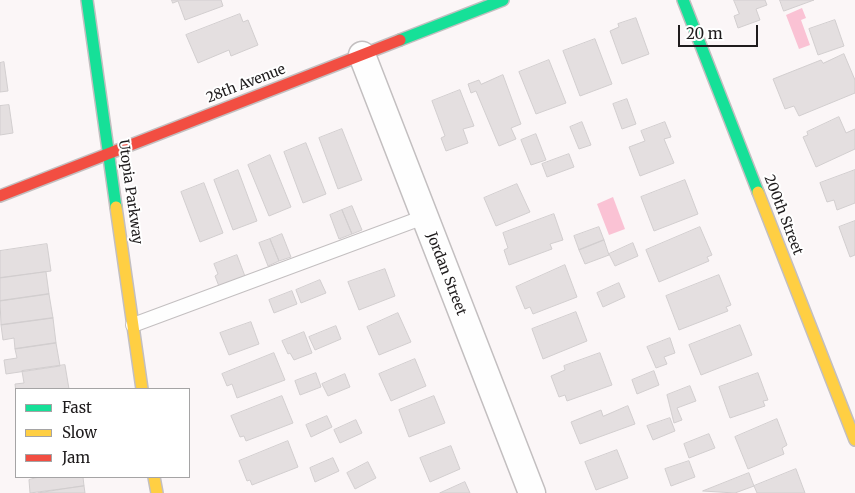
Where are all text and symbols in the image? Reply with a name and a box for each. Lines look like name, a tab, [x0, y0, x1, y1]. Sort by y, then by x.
scale bar	[680, 15, 760, 47]
text: 20 m	[686, 24, 723, 43]
street label: 28th Avenue	[204, 61, 288, 107]
street label: Utopia Parkway	[114, 138, 146, 246]
street label: 200th Street	[760, 173, 806, 257]
street label: Jordan Street	[422, 230, 470, 318]
legend	[15, 388, 190, 478]
text: Fast	[62, 398, 92, 417]
text: Slow	[62, 423, 97, 442]
text: Jam	[62, 448, 90, 467]

